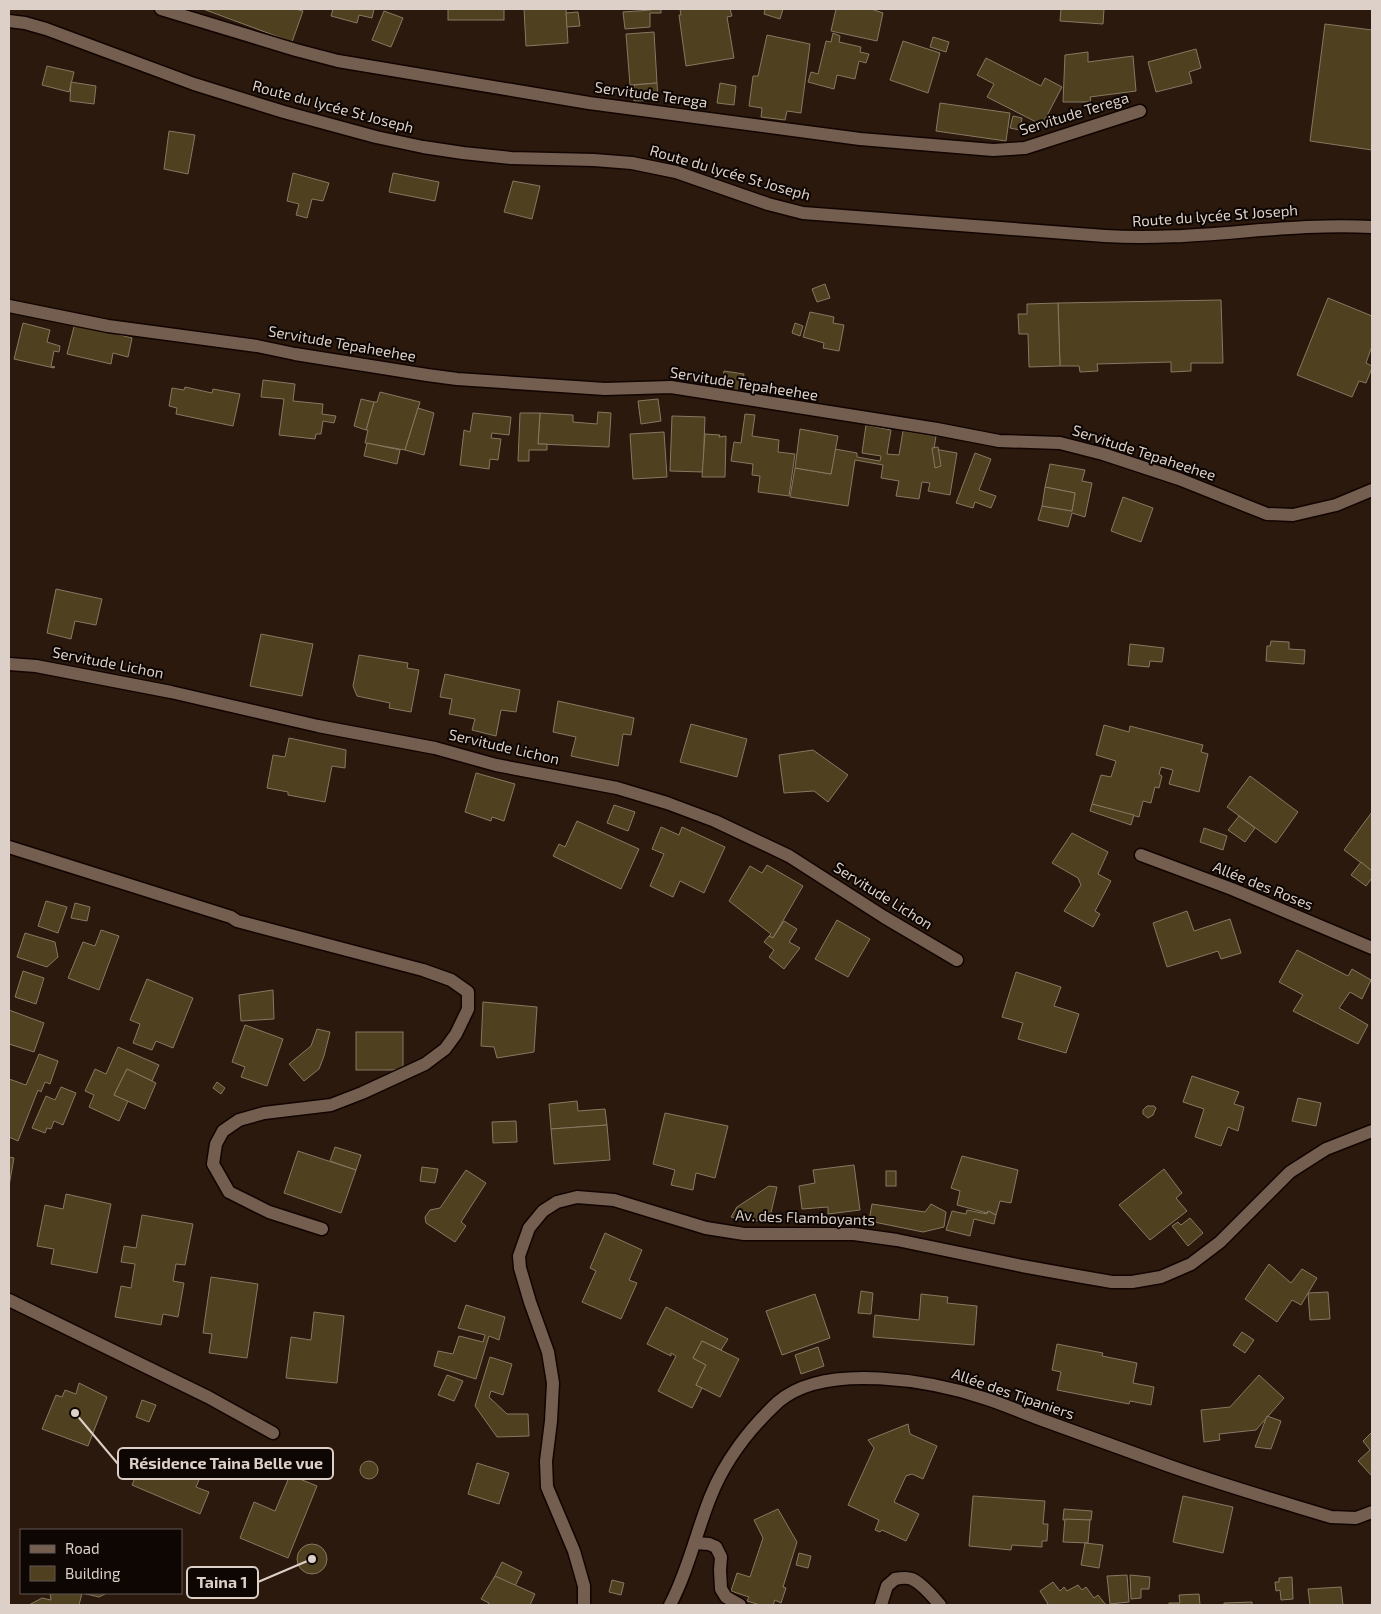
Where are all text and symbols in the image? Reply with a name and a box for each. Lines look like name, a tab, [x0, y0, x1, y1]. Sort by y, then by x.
street label: Route du lycée St Joseph	[251, 76, 416, 136]
street label: Servitude Terega	[594, 77, 709, 111]
street label: Servitude Terega	[1017, 88, 1131, 138]
street label: Route du lycée St Joseph	[648, 140, 813, 204]
street label: Route du lycée St Joseph	[1131, 200, 1299, 230]
street label: Servitude Tepaheehee	[267, 321, 417, 365]
street label: Servitude Tepaheehee	[669, 362, 820, 404]
street label: Servitude Tepaheehee	[1070, 420, 1218, 484]
street label: Servitude Lichon	[51, 642, 165, 682]
street label: Servitude Lichon	[447, 725, 561, 768]
street label: Allée des Roses	[1211, 857, 1316, 913]
street label: Servitude Lichon	[831, 858, 936, 933]
street label: Av. des Flamboyants	[735, 1206, 875, 1228]
street label: Allée des Tipaniers	[950, 1364, 1077, 1422]
callout: Résidence Taina Belle vue	[118, 1448, 333, 1479]
text: Résidence Taina Belle vue	[129, 1453, 323, 1472]
legend	[20, 1529, 182, 1594]
text: Road	[65, 1539, 100, 1557]
text: Building	[65, 1564, 121, 1582]
callout: Taina 1	[187, 1567, 258, 1598]
text: Taina 1	[197, 1572, 247, 1591]

